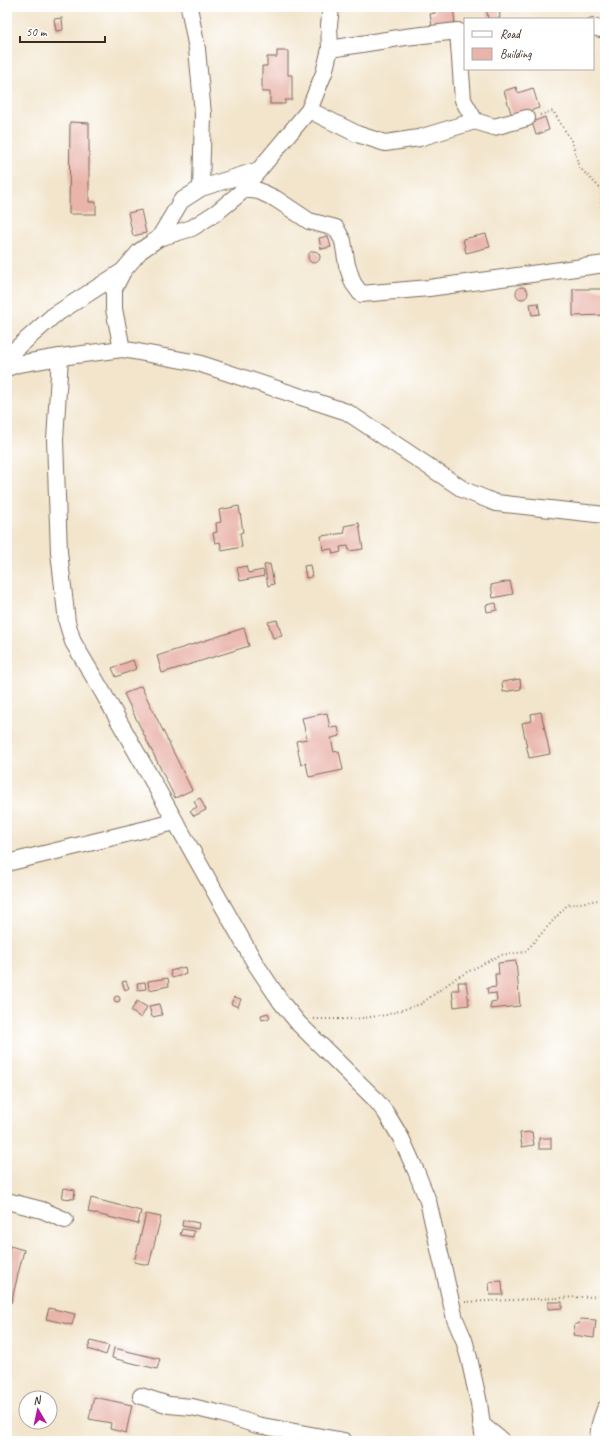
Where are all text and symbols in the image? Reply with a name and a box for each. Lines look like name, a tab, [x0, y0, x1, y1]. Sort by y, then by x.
scale bar	[20, 18, 105, 44]
legend	[464, 18, 594, 70]
text: 50 m	[26, 24, 48, 40]
text: Road	[500, 26, 522, 42]
text: Building	[500, 46, 532, 62]
north arrow	[18, 1390, 58, 1430]
text: N	[32, 1392, 43, 1408]

